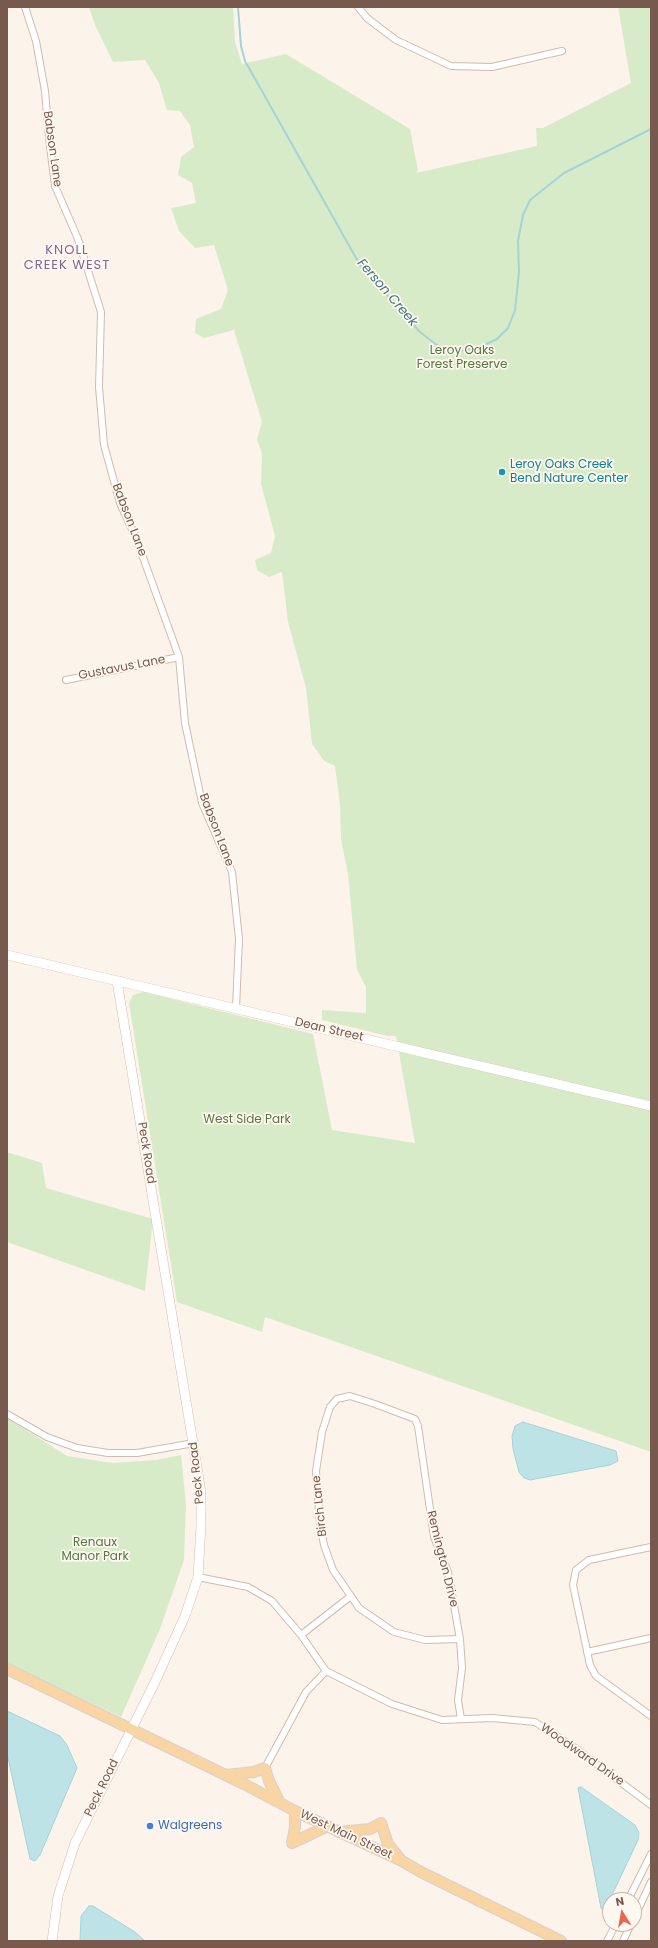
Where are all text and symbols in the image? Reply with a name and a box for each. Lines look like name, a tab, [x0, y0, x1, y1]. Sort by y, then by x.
street label: Babson Lane	[40, 110, 64, 188]
district label: KNOLL CREEK WEST	[24, 243, 110, 274]
water label: Ferson Creek	[353, 256, 421, 330]
park label: Leroy Oaks Forest Preserve	[417, 344, 507, 372]
place label: Leroy Oaks Creek Bend Nature Center	[510, 458, 628, 486]
marker: Leroy Oaks Creek Bend Nature Center	[497, 467, 507, 477]
street label: Babson Lane	[109, 482, 149, 558]
street label: Gustavus Lane	[77, 653, 167, 683]
street label: Babson Lane	[196, 792, 236, 868]
street label: Dean Street	[293, 1015, 365, 1045]
park label: West Side Park	[203, 1113, 291, 1127]
street label: Peck Road	[134, 1121, 158, 1185]
street label: Peck Road	[187, 1441, 207, 1505]
street label: Birch Lane	[310, 1475, 330, 1537]
street label: Remington Drive	[423, 1509, 461, 1609]
park label: Renaux Manor Park	[61, 1536, 129, 1564]
street label: Woodward Drive	[537, 1721, 627, 1789]
street label: Peck Road	[82, 1757, 122, 1819]
street label: West Main Street	[297, 1807, 395, 1863]
place label: Walgreens	[158, 1819, 222, 1833]
marker: Walgreens	[145, 1821, 155, 1831]
north arrow	[602, 1892, 642, 1932]
text: N	[614, 1893, 625, 1910]

